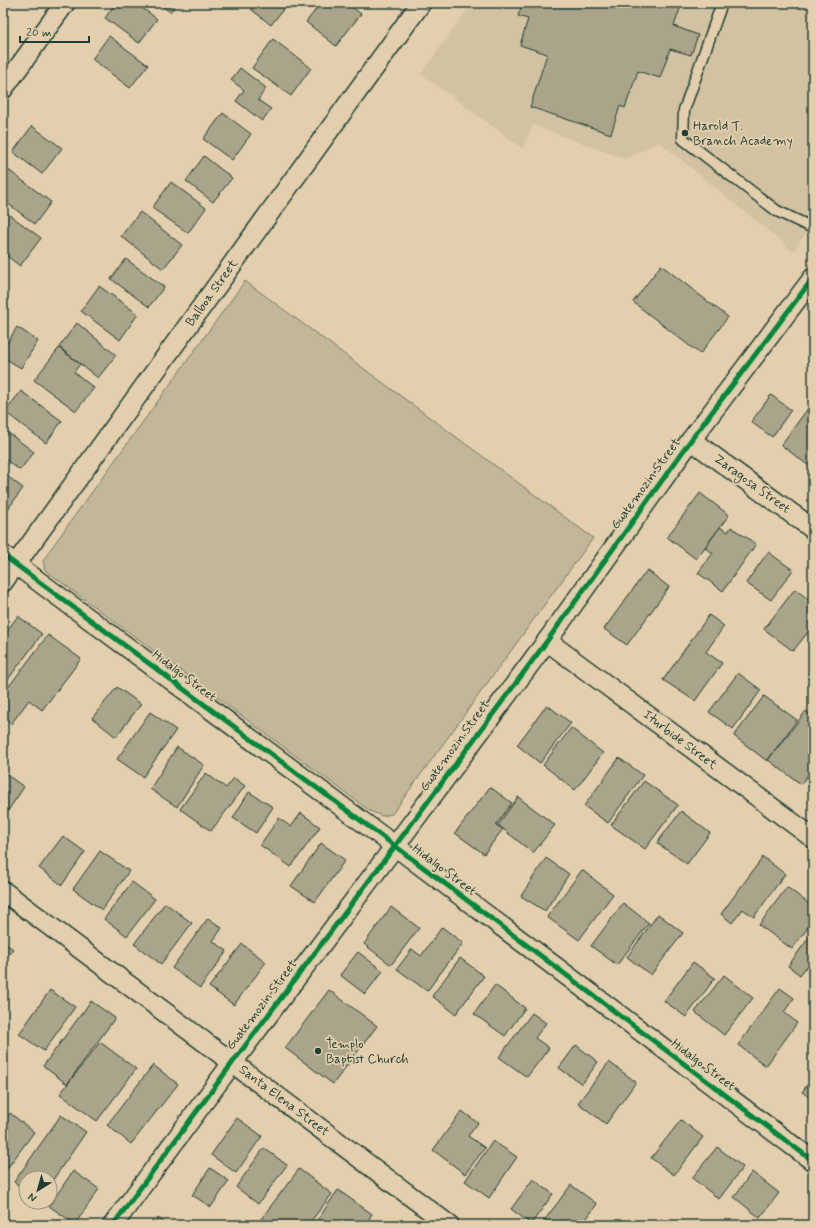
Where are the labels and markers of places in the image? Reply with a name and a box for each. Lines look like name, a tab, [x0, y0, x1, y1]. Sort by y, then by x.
place label: Harold T. Branch Academy	[693, 118, 793, 150]
marker: Harold T. Branch Academy	[680, 128, 690, 138]
place label: Templo Baptist Church	[326, 1036, 409, 1068]
marker: Templo Baptist Church	[313, 1046, 323, 1056]

